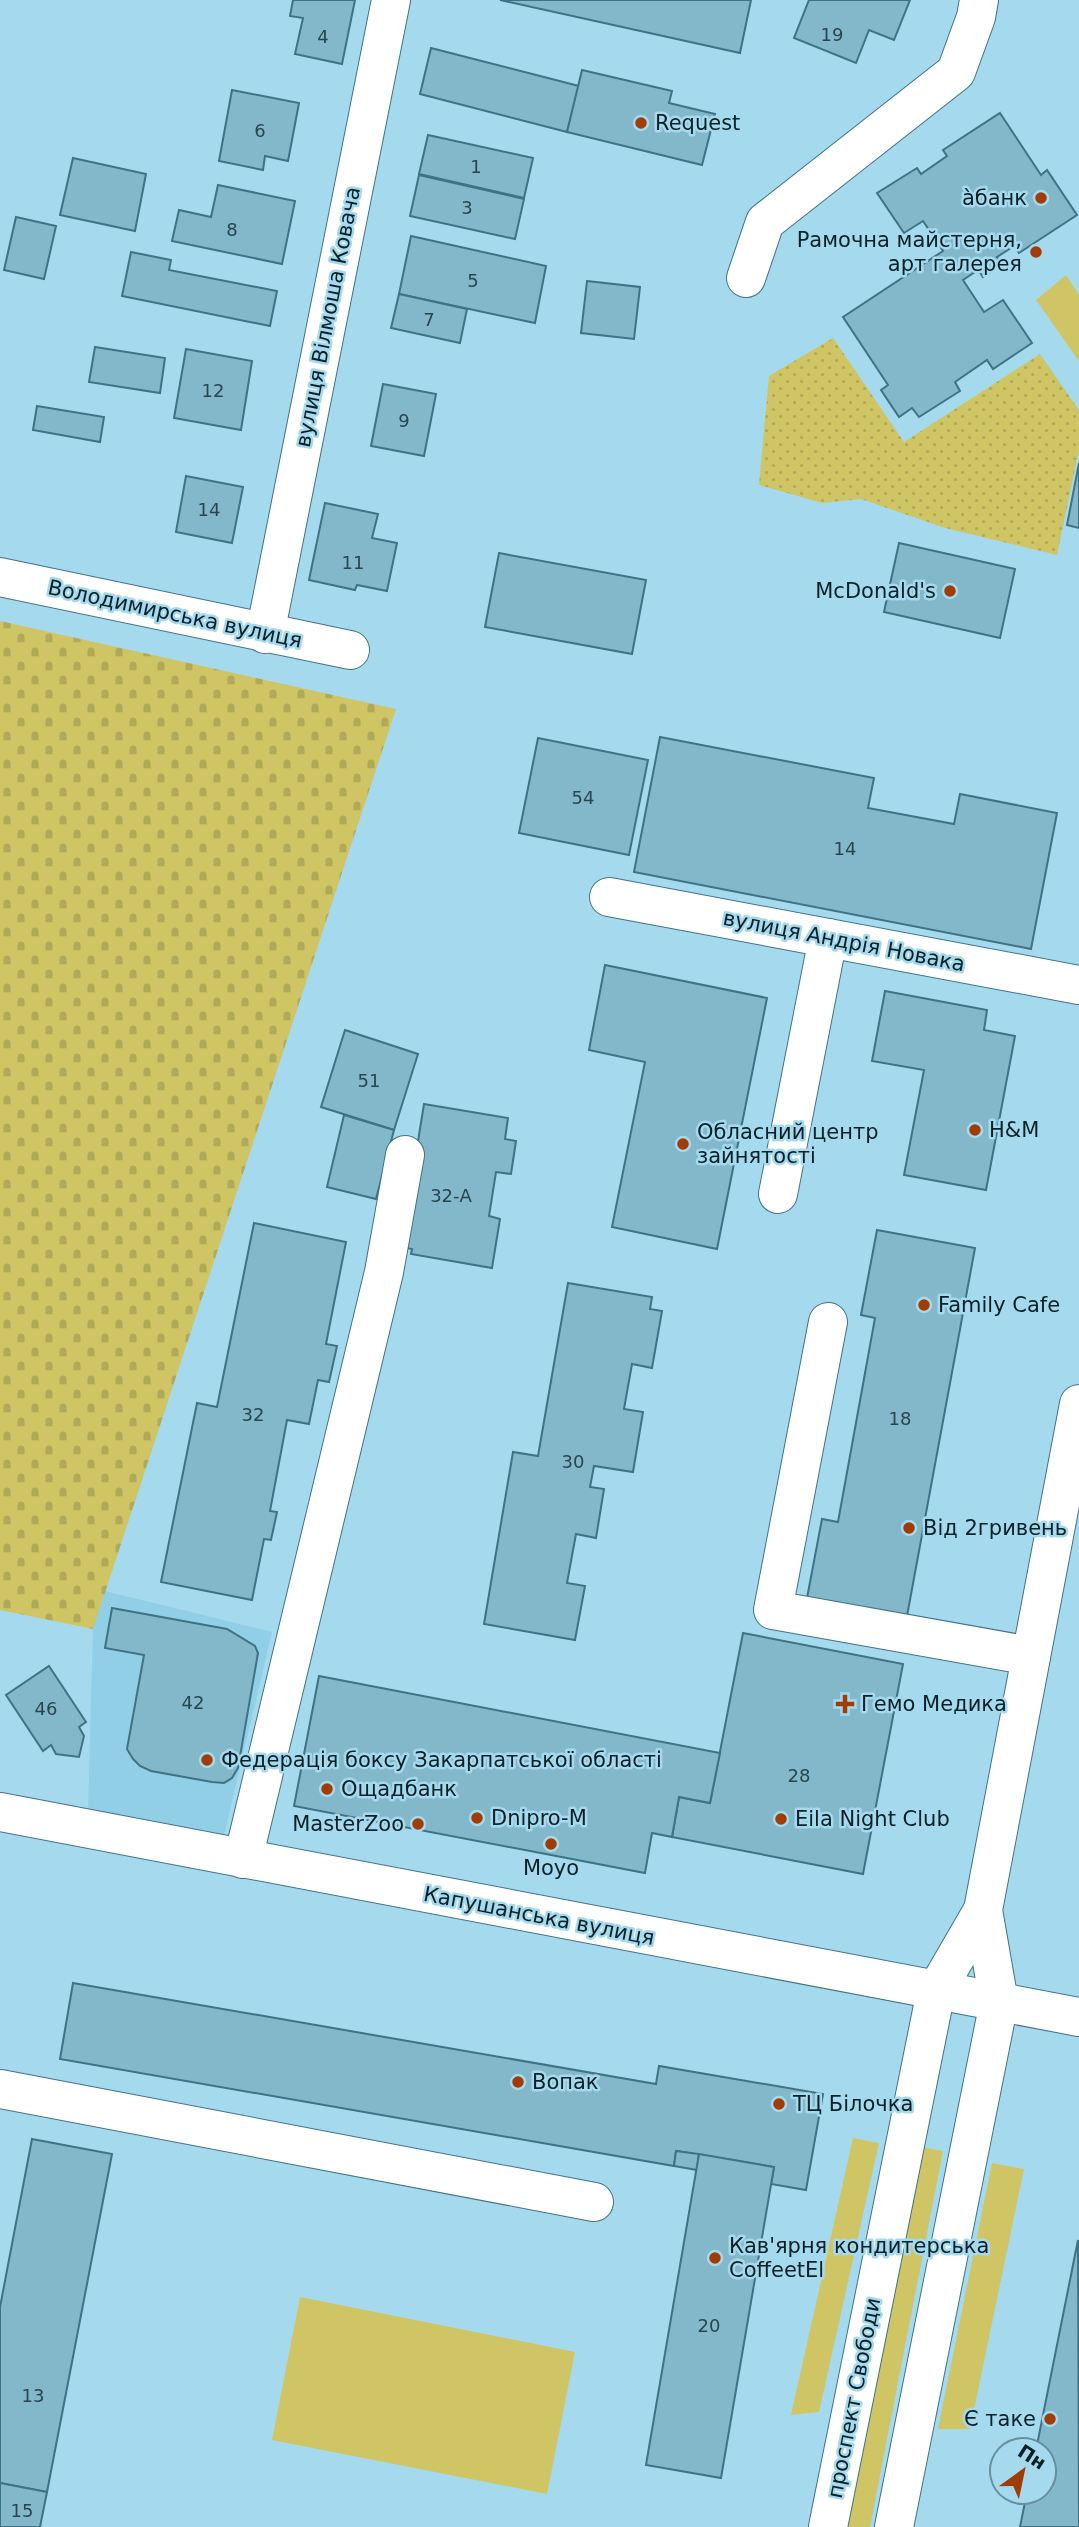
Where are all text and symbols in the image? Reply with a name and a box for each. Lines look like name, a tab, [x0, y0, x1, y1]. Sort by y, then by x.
house number: 19	[821, 24, 843, 45]
house number: 4	[317, 26, 329, 47]
place label: Request	[655, 111, 740, 135]
marker: Request	[633, 115, 649, 131]
house number: 6	[254, 120, 266, 141]
house number: 1	[470, 156, 482, 177]
street label: вулиця Вілмоша Ковача	[291, 185, 365, 449]
place label: а̀банк	[962, 186, 1027, 210]
marker: а̀банк	[1033, 190, 1049, 206]
house number: 3	[461, 197, 473, 218]
house number: 8	[226, 219, 238, 240]
place label: Рамочна майстерня, арт галерея	[797, 228, 1022, 276]
marker: Рамочна майстерня, арт галерея	[1028, 244, 1044, 260]
house number: 5	[467, 270, 479, 291]
house number: 7	[423, 309, 435, 330]
house number: 12	[202, 380, 224, 401]
house number: 9	[398, 410, 410, 431]
house number: 14	[198, 499, 220, 520]
house number: 11	[342, 552, 364, 573]
street label: Володимирська вулиця	[46, 575, 304, 653]
place label: McDonald's	[815, 579, 936, 603]
marker: McDonald's	[942, 583, 958, 599]
house number: 54	[572, 787, 594, 808]
house number: 14	[834, 838, 856, 859]
street label: вулиця Андрія Новака	[721, 906, 967, 976]
house number: 51	[358, 1070, 380, 1091]
place label: H&M	[989, 1118, 1039, 1142]
place label: Обласний центр зайнятості	[697, 1120, 879, 1168]
marker: H&M	[967, 1122, 983, 1138]
marker: Обласний центр зайнятості	[675, 1136, 691, 1152]
house number: 32-А	[430, 1185, 473, 1206]
place label: Family Cafe	[938, 1293, 1060, 1317]
marker: Family Cafe	[916, 1297, 932, 1313]
house number: 32	[242, 1404, 264, 1425]
house number: 18	[889, 1408, 911, 1429]
house number: 30	[562, 1451, 584, 1472]
place label: Від 2гривень	[923, 1516, 1067, 1540]
marker: Від 2гривень	[901, 1520, 917, 1536]
house number: 42	[182, 1692, 204, 1713]
place label: Гемо Медика	[861, 1692, 1007, 1716]
marker: Гемо Медика	[835, 1694, 855, 1714]
house number: 46	[35, 1698, 57, 1719]
place label: Федерація боксу Закарпатської області	[221, 1748, 662, 1772]
marker: Федерація боксу Закарпатської області	[199, 1752, 215, 1768]
house number: 28	[788, 1765, 810, 1786]
place label: Ощадбанк	[341, 1777, 457, 1801]
marker: Ощадбанк	[319, 1781, 335, 1797]
place label: Dnipro-M	[491, 1806, 587, 1830]
place label: Eila Night Club	[795, 1807, 950, 1831]
marker: Dnipro-M	[469, 1810, 485, 1826]
marker: Eila Night Club	[773, 1811, 789, 1827]
place label: MasterZoo	[292, 1812, 404, 1836]
marker: MasterZoo	[410, 1816, 426, 1832]
marker: Moyo	[543, 1836, 559, 1852]
place label: Moyo	[523, 1856, 579, 1880]
street label: Капушанська вулиця	[422, 1882, 656, 1950]
place label: Вопак	[532, 2070, 599, 2094]
marker: Вопак	[510, 2074, 526, 2090]
place label: ТЦ Білочка	[792, 2092, 913, 2116]
marker: ТЦ Білочка	[771, 2096, 787, 2112]
place label: Кав'ярня кондитерська CoffeetEl	[729, 2234, 989, 2282]
marker: Кав'ярня кондитерська CoffeetEl	[707, 2250, 723, 2266]
street label: проспект Свободи	[823, 2296, 885, 2500]
house number: 20	[698, 2315, 720, 2336]
house number: 13	[22, 2385, 44, 2406]
place label: Є таке	[964, 2407, 1036, 2431]
marker: Є таке	[1042, 2411, 1058, 2427]
north arrow	[988, 2436, 1058, 2506]
text: Пн	[1014, 2440, 1050, 2474]
house number: 15	[11, 2500, 33, 2521]

